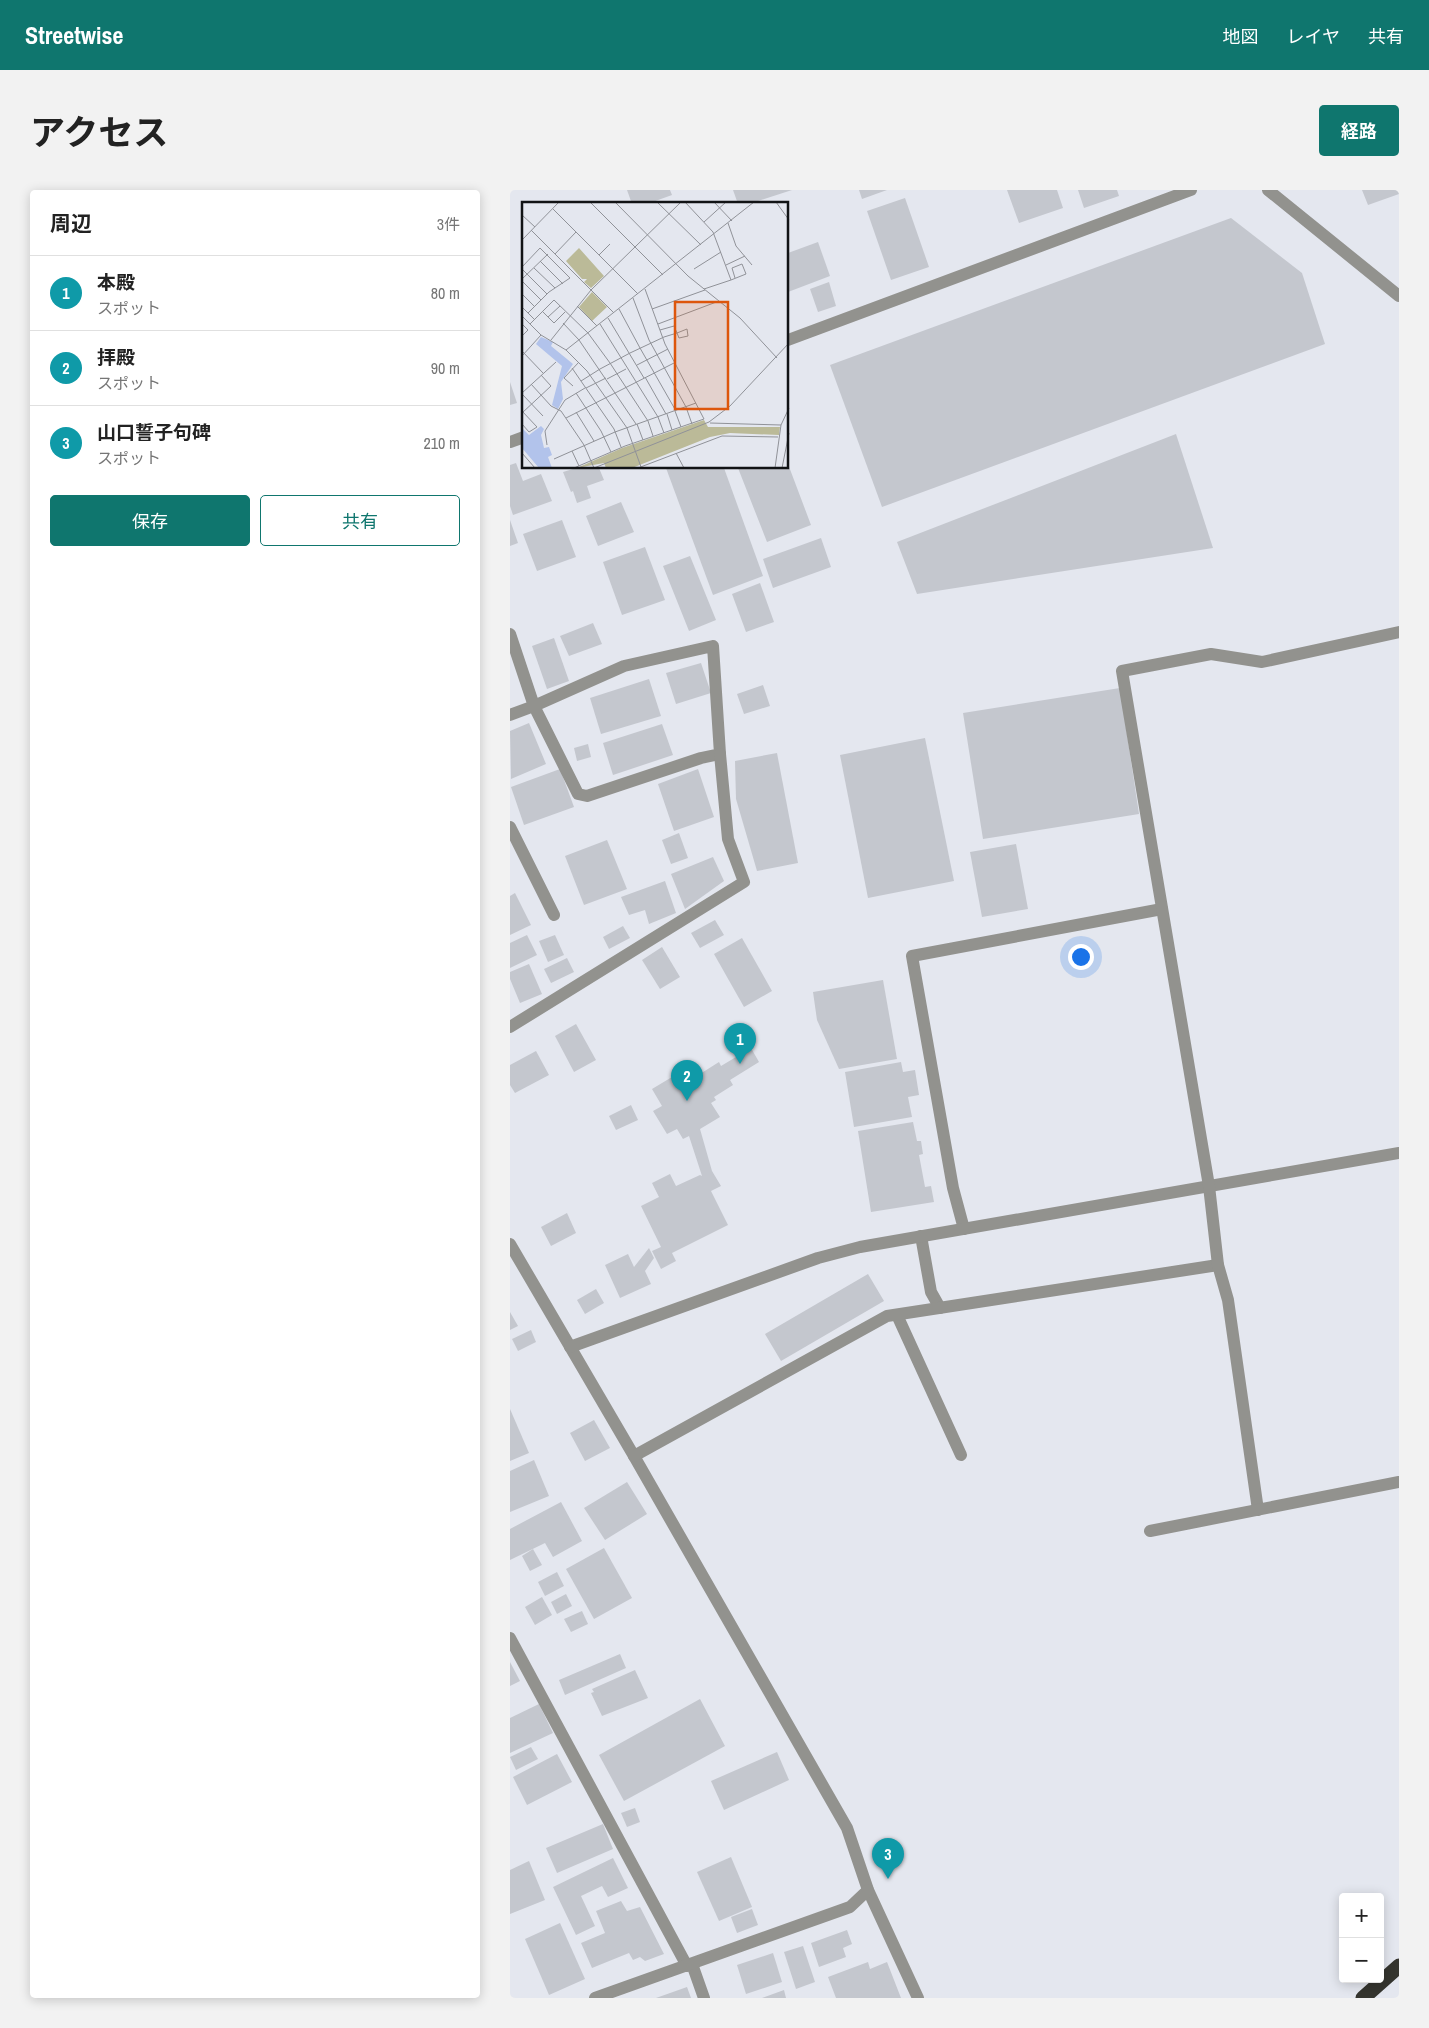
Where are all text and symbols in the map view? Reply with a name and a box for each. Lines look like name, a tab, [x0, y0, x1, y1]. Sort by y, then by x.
text: Streetwise	[25, 19, 123, 51]
text: 地図	[1223, 24, 1259, 49]
text: レイヤ	[1287, 24, 1340, 49]
text: 共有	[1368, 24, 1404, 49]
button: 経路	[1319, 105, 1399, 156]
text: アクセス	[30, 109, 168, 156]
inset map	[522, 202, 789, 469]
text: 周辺	[50, 209, 92, 238]
text: 3件	[437, 213, 460, 235]
text: 本殿	[97, 269, 135, 295]
text: 1	[62, 282, 70, 304]
text: 80 m	[431, 282, 460, 304]
text: スポット	[97, 297, 161, 319]
text: 拝殿	[97, 344, 135, 370]
text: 2	[62, 357, 70, 379]
text: 90 m	[431, 357, 460, 379]
text: スポット	[97, 372, 161, 394]
text: 山口誓子句碑	[97, 419, 211, 445]
text: 3	[62, 432, 70, 454]
text: 210 m	[424, 432, 460, 454]
text: スポット	[97, 447, 161, 469]
button: 保存	[50, 495, 250, 546]
button: 共有	[260, 495, 460, 546]
your location	[1068, 944, 1094, 970]
pin: 1	[724, 1023, 756, 1064]
pin: 2	[671, 1060, 703, 1101]
pin: 3	[872, 1838, 904, 1879]
map controls	[1339, 1893, 1384, 1983]
button: +	[1339, 1893, 1384, 1938]
button: −	[1339, 1938, 1384, 1983]

